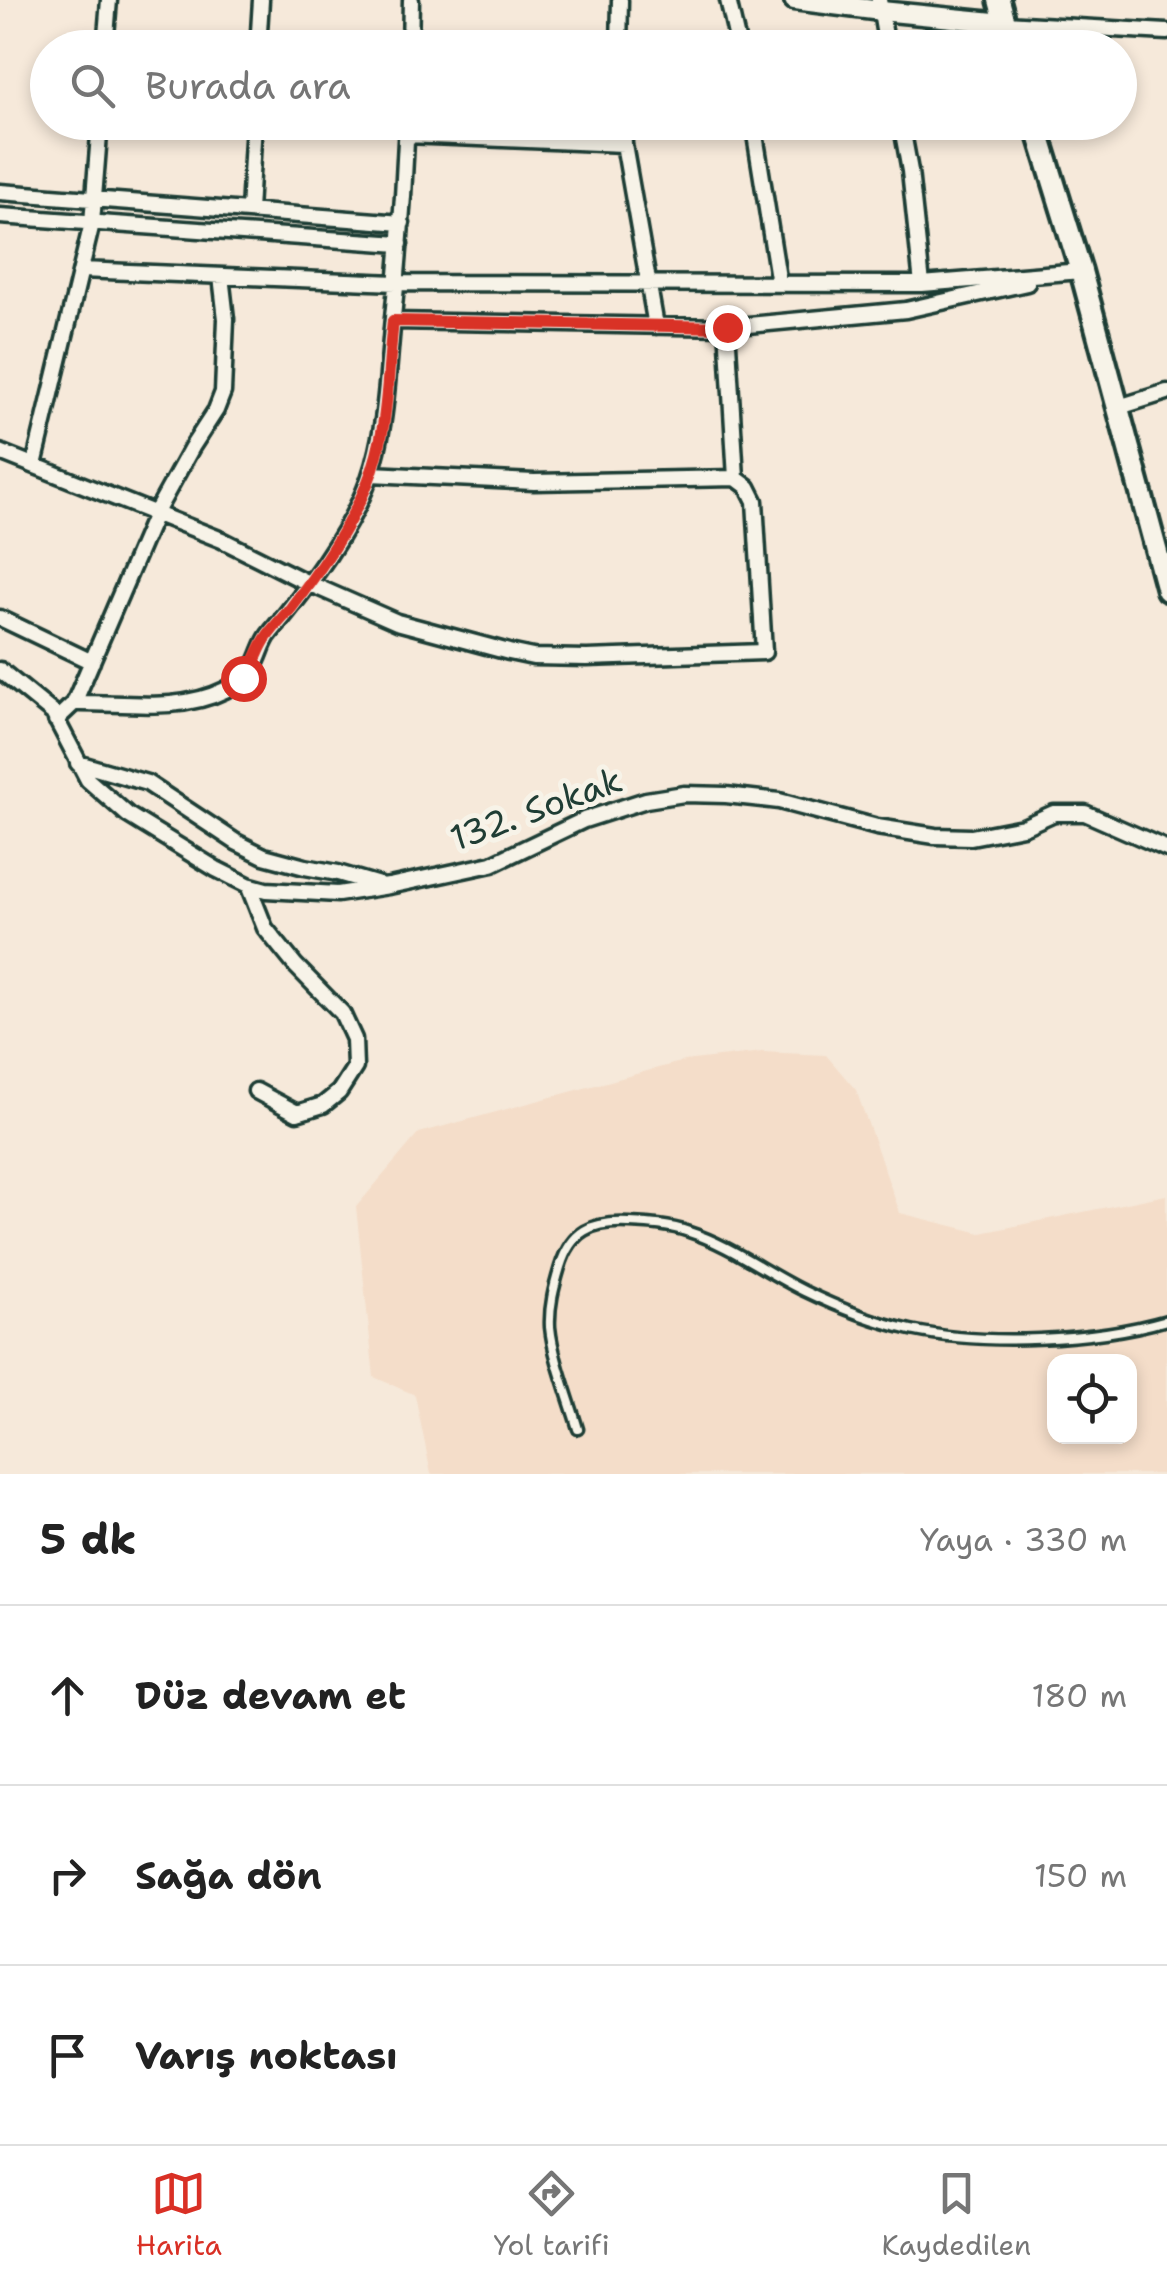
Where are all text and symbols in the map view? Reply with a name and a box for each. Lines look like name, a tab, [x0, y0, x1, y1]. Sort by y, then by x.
search box	[30, 30, 1137, 140]
icon: search	[65, 58, 120, 113]
text: Burada ara	[145, 60, 351, 111]
route end	[705, 305, 751, 351]
route start	[221, 656, 267, 702]
street label: 132. Sokak	[443, 756, 628, 861]
map controls	[1047, 1354, 1137, 1444]
button: locate	[1047, 1354, 1137, 1444]
text: 5 dk	[40, 1511, 137, 1567]
text: Yaya · 330 m	[920, 1518, 1127, 1561]
icon: ahead	[40, 1668, 95, 1723]
text: Düz devam et	[135, 1670, 406, 1721]
text: 180 m	[1031, 1674, 1127, 1717]
icon: right	[40, 1848, 95, 1903]
text: Sağa dön	[135, 1850, 322, 1901]
text: 150 m	[1034, 1854, 1127, 1897]
icon: arrive	[40, 2028, 95, 2083]
text: Varış noktası	[135, 2030, 398, 2081]
tab: Harita	[136, 2166, 222, 2264]
tab: Yol tarifi	[494, 2166, 610, 2264]
tab: Kaydedilen	[881, 2166, 1031, 2264]

